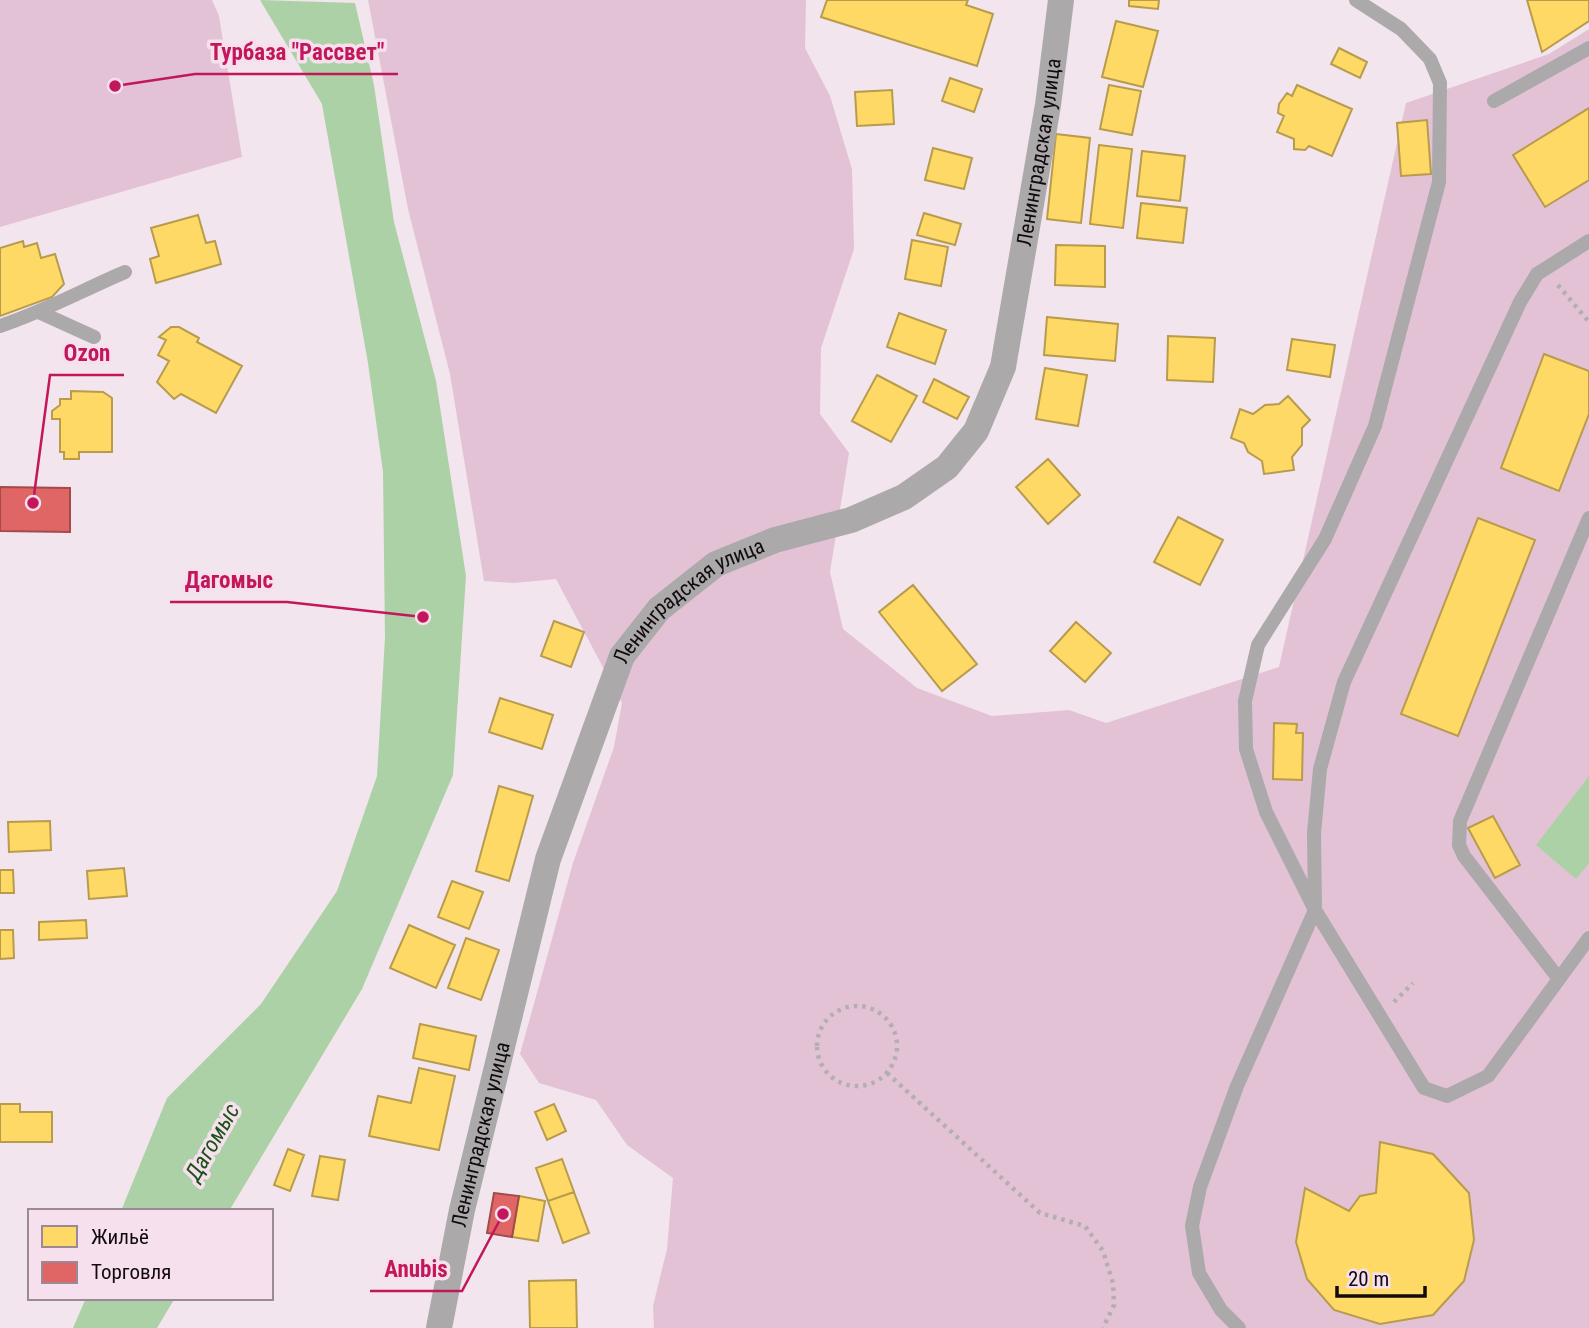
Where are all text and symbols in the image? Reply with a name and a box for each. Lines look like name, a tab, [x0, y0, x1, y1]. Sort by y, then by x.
callout: Турбаза "Рассвет"	[195, 30, 398, 74]
text: Турбаза "Рассвет"	[210, 39, 384, 66]
street label: Ленинградская улица	[1012, 57, 1066, 248]
callout: Ozon	[50, 331, 124, 375]
text: Ozon	[64, 340, 110, 367]
street label: Ленинградская улица	[608, 534, 768, 666]
callout: Дагомыс	[170, 558, 287, 602]
text: Дагомыс	[185, 567, 273, 594]
street label: Ленинградская улица	[447, 1039, 515, 1229]
water label: Дагомыс	[179, 1099, 245, 1187]
legend	[28, 1209, 273, 1300]
text: Жильё	[91, 1225, 149, 1249]
callout: Anubis	[370, 1247, 462, 1291]
scale bar	[1337, 1254, 1424, 1298]
text: Anubis	[384, 1256, 448, 1283]
text: Торговля	[91, 1260, 171, 1284]
text: 20 m	[1348, 1267, 1389, 1291]

